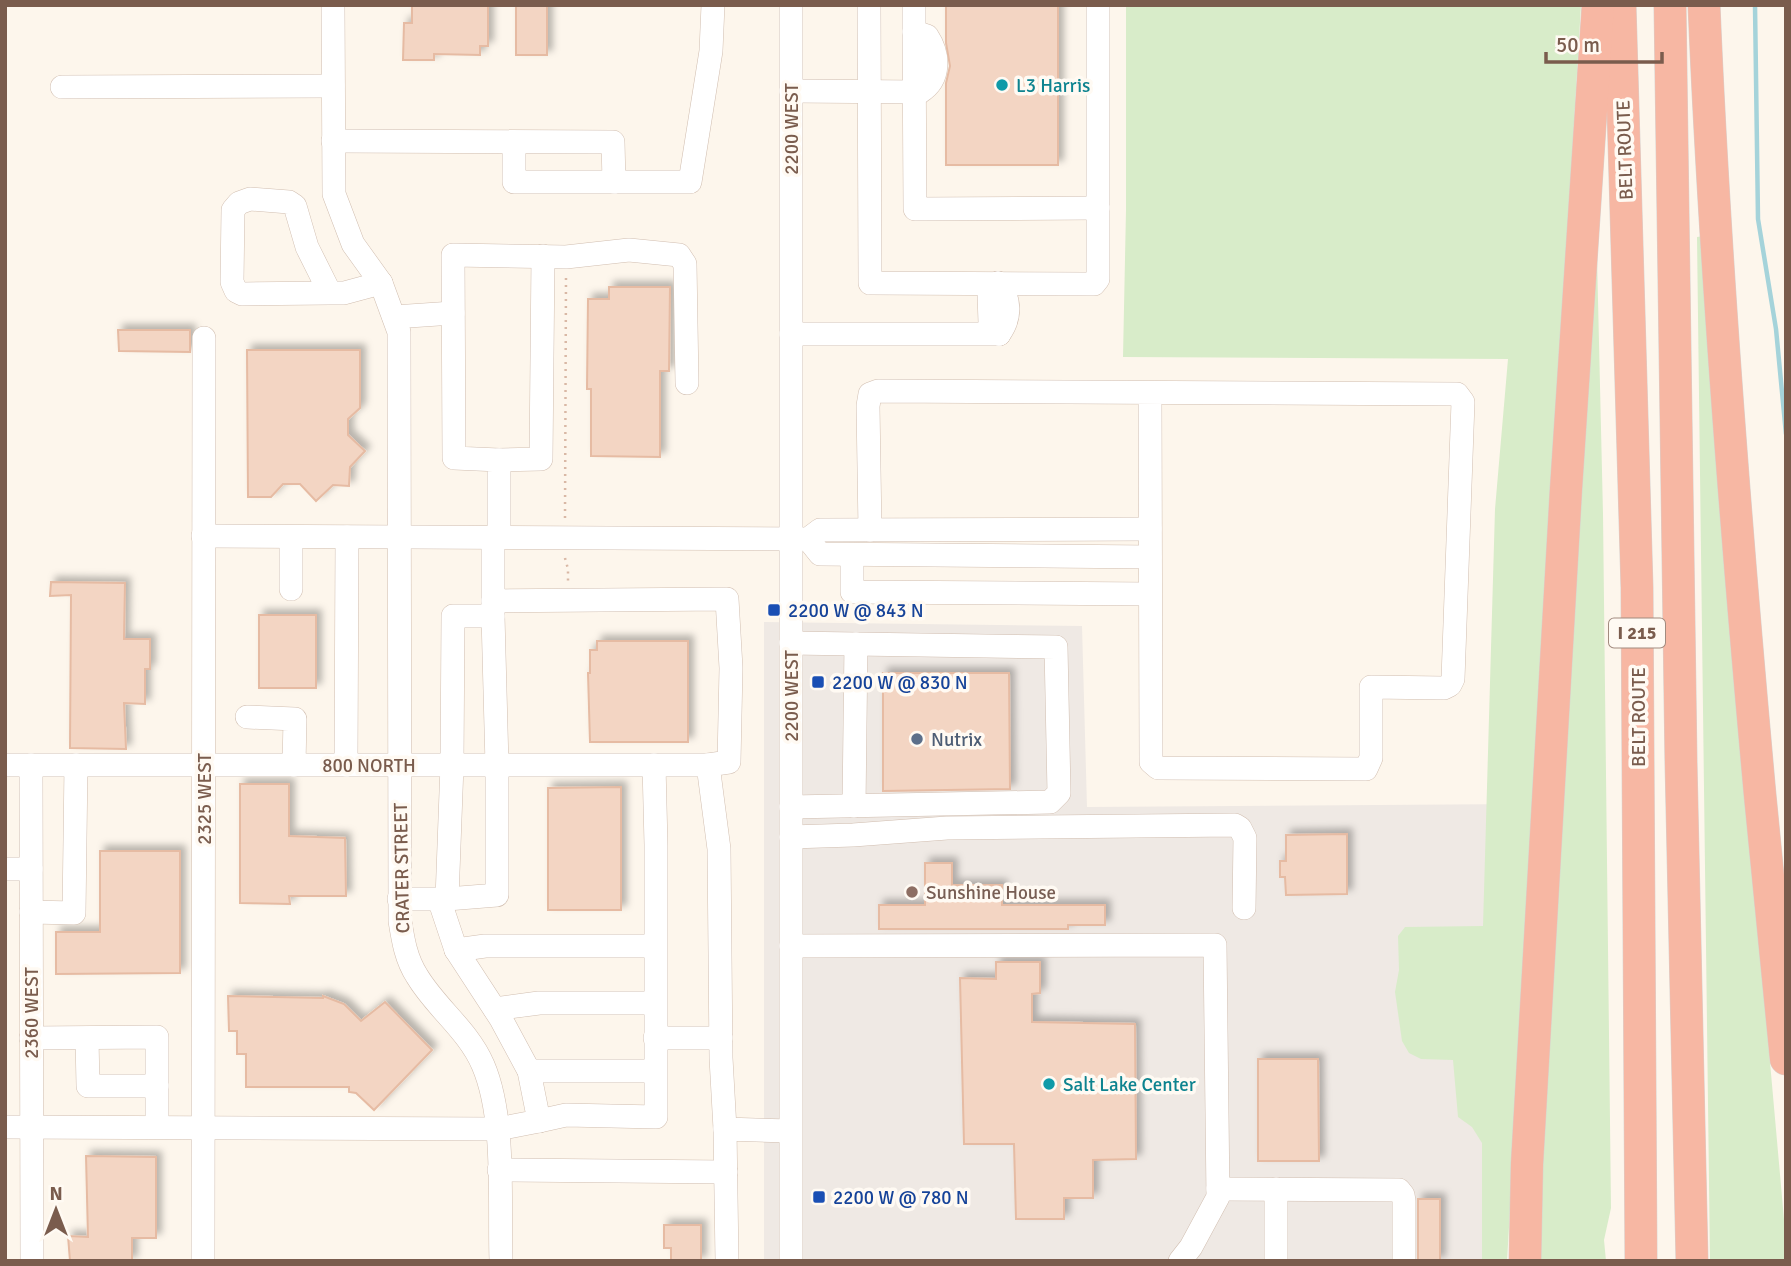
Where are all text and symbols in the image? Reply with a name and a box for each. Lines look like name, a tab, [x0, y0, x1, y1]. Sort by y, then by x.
scale bar	[1546, 21, 1662, 65]
text: 50 m	[1556, 32, 1600, 58]
place label: L3 Harris	[1016, 74, 1090, 98]
marker: L3 Harris	[994, 77, 1010, 93]
street label: 2200 WEST	[780, 83, 804, 175]
street label: BELT ROUTE	[1611, 100, 1639, 200]
place label: 2200 W @ 843 N	[788, 599, 924, 623]
marker: 2200 W @ 843 N	[766, 602, 782, 618]
road number: I 215	[1609, 618, 1665, 648]
street label: 2200 WEST	[780, 650, 804, 742]
street label: BELT ROUTE	[1627, 667, 1651, 767]
place label: 2200 W @ 830 N	[832, 671, 968, 695]
marker: 2200 W @ 830 N	[810, 674, 826, 690]
place label: Nutrix	[931, 728, 982, 752]
marker: Nutrix	[909, 731, 925, 747]
street label: 2325 WEST	[193, 753, 217, 845]
street label: 800 NORTH	[322, 754, 416, 778]
street label: CRATER STREET	[389, 802, 415, 934]
place label: Sunshine House	[926, 881, 1056, 905]
marker: Sunshine House	[904, 884, 920, 900]
street label: 2360 WEST	[20, 967, 44, 1059]
place label: Salt Lake Center	[1063, 1073, 1196, 1097]
marker: Salt Lake Center	[1041, 1076, 1057, 1092]
north arrow	[21, 1175, 91, 1245]
text: N	[49, 1182, 63, 1206]
place label: 2200 W @ 780 N	[833, 1186, 969, 1210]
marker: 2200 W @ 780 N	[811, 1189, 827, 1205]

